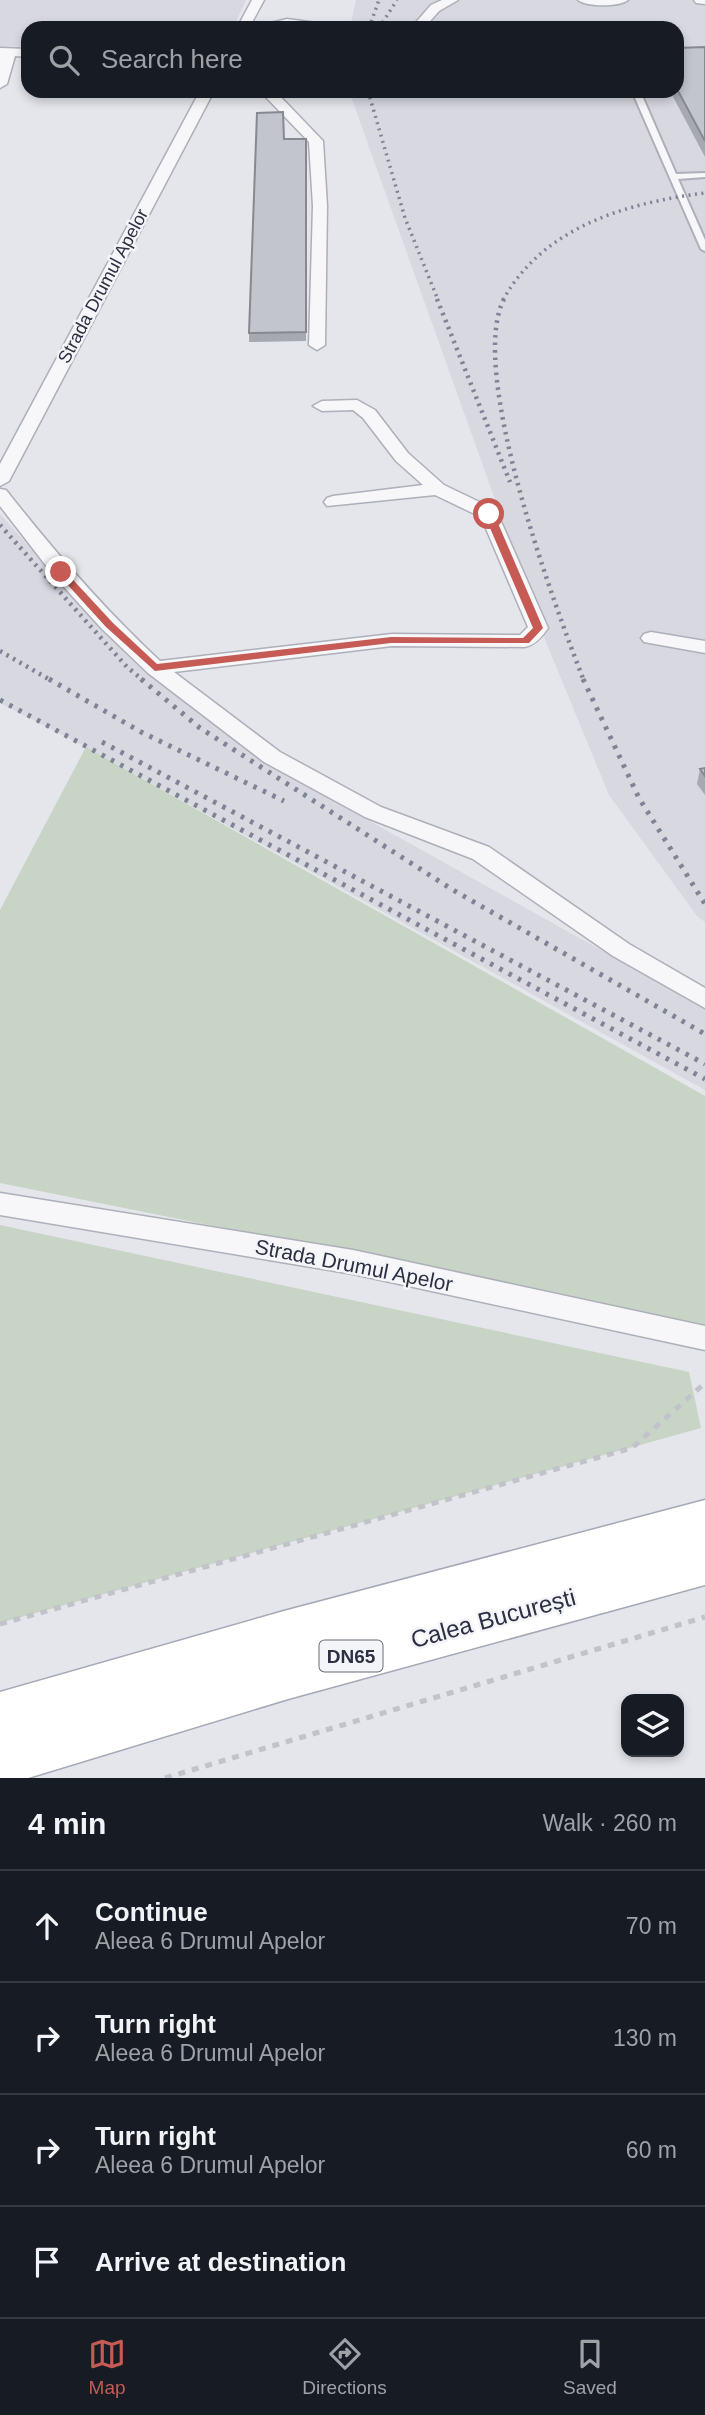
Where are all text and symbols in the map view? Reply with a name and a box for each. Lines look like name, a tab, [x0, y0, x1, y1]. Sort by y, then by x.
search box	[21, 21, 684, 98]
icon: search	[45, 41, 83, 79]
text: Search here	[101, 44, 243, 74]
street label: Strada Drumul Apelor	[54, 205, 152, 367]
route start	[473, 498, 504, 529]
route end	[45, 556, 76, 587]
street label: Strada Drumul Apelor	[253, 1235, 455, 1295]
street label: Calea București	[408, 1583, 578, 1653]
road number: DN65	[320, 1640, 382, 1672]
map controls	[621, 1694, 684, 1757]
button: layers	[621, 1694, 684, 1757]
text: 4 min	[28, 1807, 106, 1840]
text: Walk · 260 m	[542, 1810, 677, 1836]
text: Continue	[95, 1897, 208, 1927]
icon: ahead	[28, 1907, 66, 1945]
text: 70 m	[626, 1913, 677, 1939]
text: Aleea 6 Drumul Apelor	[95, 1928, 325, 1954]
text: Turn right	[95, 2009, 216, 2039]
icon: right	[28, 2019, 66, 2057]
text: 130 m	[613, 2025, 677, 2051]
text: Aleea 6 Drumul Apelor	[95, 2040, 325, 2066]
text: Turn right	[95, 2121, 216, 2151]
icon: right	[28, 2131, 66, 2169]
text: 60 m	[626, 2137, 677, 2163]
text: Aleea 6 Drumul Apelor	[95, 2152, 325, 2178]
icon: arrive	[28, 2243, 66, 2281]
text: Arrive at destination	[95, 2247, 346, 2277]
tab: Map	[88, 2335, 126, 2399]
tab: Directions	[302, 2335, 387, 2399]
tab: Saved	[563, 2335, 617, 2399]

